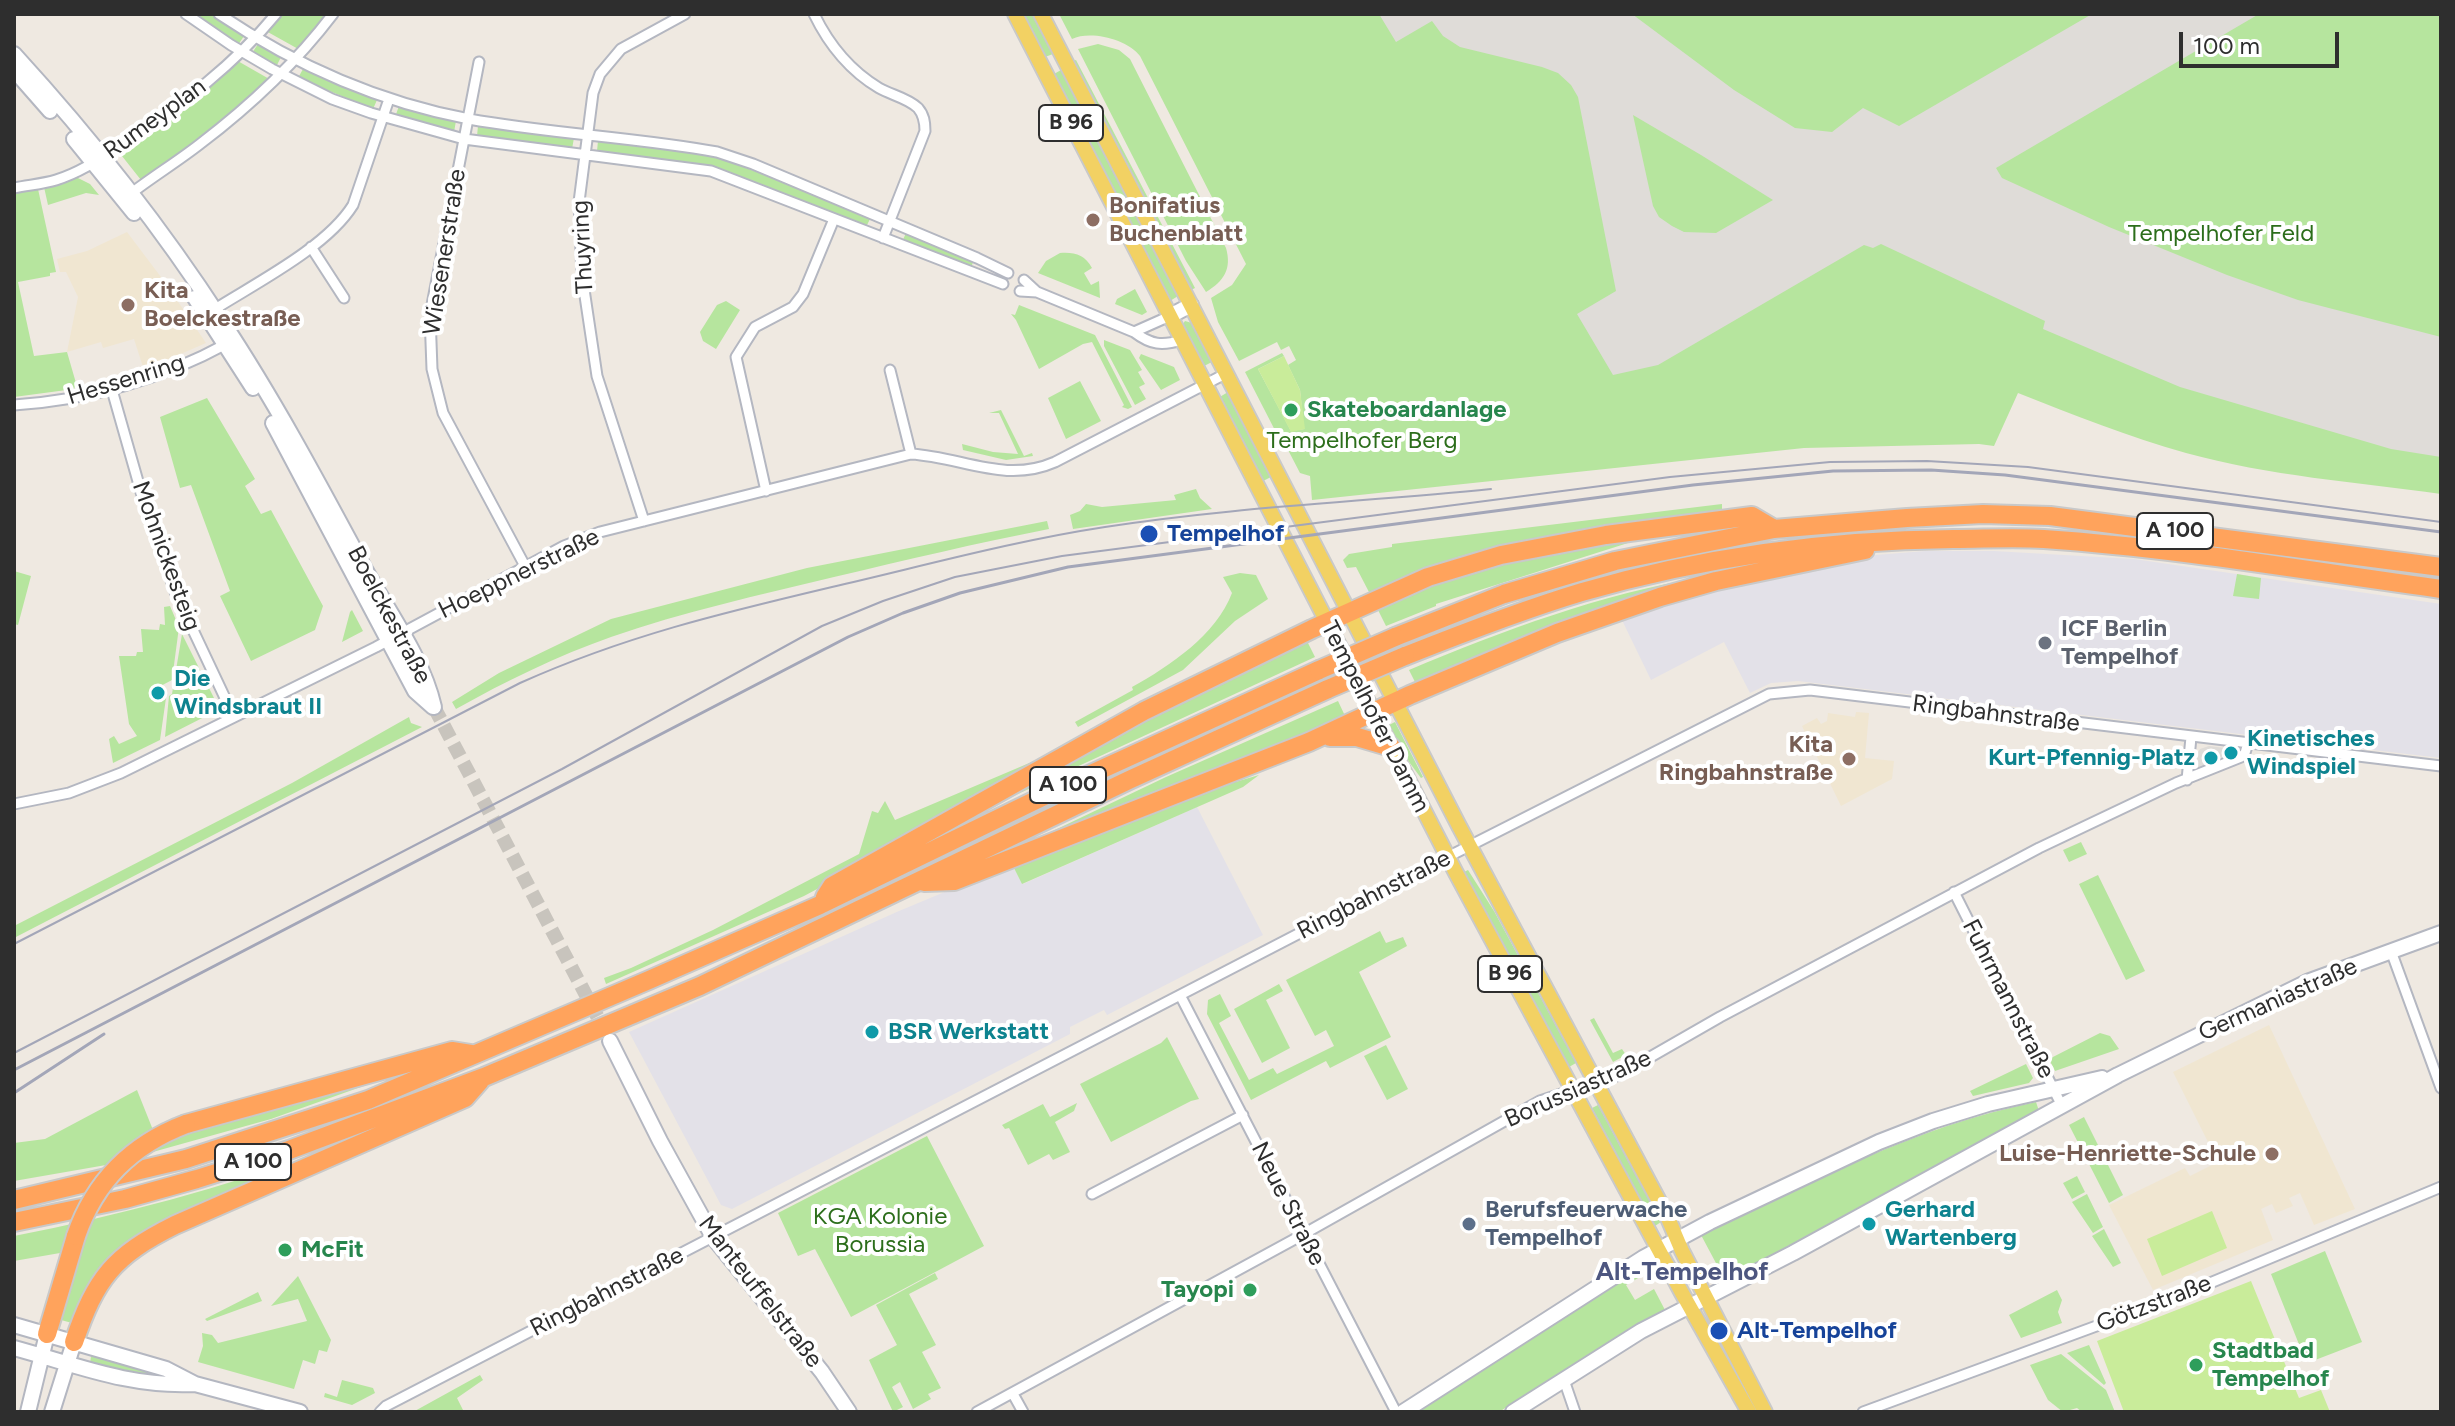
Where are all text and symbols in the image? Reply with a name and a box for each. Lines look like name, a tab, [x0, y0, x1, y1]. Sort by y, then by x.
scale bar	[2183, 16, 2343, 66]
text: 100 m	[2193, 31, 2260, 60]
street label: Rumeyplan	[98, 72, 212, 166]
road number: B 96	[1039, 105, 1103, 141]
street label: Wiesenerstraße	[418, 167, 472, 337]
place label: Bonifatius Buchenblatt	[1109, 192, 1243, 248]
street label: Thuyring	[566, 199, 600, 295]
marker: Bonifatius Buchenblatt	[1084, 211, 1102, 229]
park label: Tempelhofer Feld	[2128, 220, 2314, 248]
place label: Kita Boelckestraße	[144, 277, 301, 333]
marker: Kita Boelckestraße	[119, 296, 137, 314]
street label: Hessenring	[64, 349, 188, 411]
place label: Skateboardanlage	[1307, 396, 1507, 424]
marker: Skateboardanlage	[1282, 401, 1300, 419]
park label: Tempelhofer Berg	[1266, 427, 1458, 455]
street label: Mohnickesteig	[126, 477, 206, 635]
road number: A 100	[2137, 513, 2213, 549]
place label: Tempelhof	[1167, 520, 1284, 548]
street label: Hoeppnerstraße	[434, 523, 604, 625]
marker: Tempelhof	[1138, 523, 1160, 545]
street label: Boelckestraße	[341, 541, 437, 689]
place label: ICF Berlin Tempelhof	[2061, 615, 2178, 671]
street label: Tempelhofer Damm	[1314, 617, 1436, 817]
marker: ICF Berlin Tempelhof	[2036, 634, 2054, 652]
place label: Die Windsbraut II	[174, 665, 322, 721]
marker: Die Windsbraut II	[149, 684, 167, 702]
street label: Ringbahnstraße	[1911, 689, 2081, 739]
place label: Kinetisches Windspiel	[2247, 725, 2375, 781]
place label: Kita Ringbahnstraße	[1659, 731, 1833, 787]
place label: Kurt-Pfennig-Platz	[1988, 744, 2195, 772]
marker: Kinetisches Windspiel	[2222, 744, 2240, 762]
marker: Kurt-Pfennig-Platz	[2202, 749, 2220, 767]
marker: Kita Ringbahnstraße	[1840, 750, 1858, 768]
road number: A 100	[1030, 767, 1106, 803]
street label: Ringbahnstraße	[1292, 844, 1456, 946]
street label: Fuhrmannstraße	[1956, 915, 2060, 1083]
street label: Germaniastraße	[2194, 952, 2362, 1048]
road number: B 96	[1478, 956, 1542, 992]
place label: BSR Werkstatt	[888, 1018, 1049, 1046]
marker: BSR Werkstatt	[863, 1023, 881, 1041]
street label: Borussiastraße	[1500, 1044, 1656, 1134]
street label: Neue Straße	[1245, 1137, 1331, 1271]
place label: Luise-Henriette-Schule	[1999, 1140, 2256, 1168]
road number: A 100	[215, 1144, 291, 1180]
marker: Luise-Henriette-Schule	[2263, 1145, 2281, 1163]
place label: Berufsfeuerwache Tempelhof	[1485, 1196, 1687, 1252]
place label: Gerhard Wartenberg	[1885, 1196, 2017, 1252]
park label: KGA Kolonie Borussia	[813, 1203, 947, 1259]
street label: Manteuffelstraße	[692, 1210, 828, 1374]
marker: Berufsfeuerwache Tempelhof	[1460, 1215, 1478, 1233]
marker: Gerhard Wartenberg	[1860, 1215, 1878, 1233]
place label: McFit	[301, 1236, 364, 1264]
marker: McFit	[276, 1241, 294, 1259]
street label: Ringbahnstraße	[525, 1241, 689, 1343]
district label: Alt-Tempelhof	[1595, 1256, 1769, 1288]
street label: Götzstraße	[2093, 1269, 2215, 1339]
place label: Tayopi	[1161, 1276, 1234, 1304]
marker: Tayopi	[1241, 1281, 1259, 1299]
place label: Alt-Tempelhof	[1737, 1317, 1897, 1345]
marker: Alt-Tempelhof	[1708, 1320, 1730, 1342]
place label: Stadtbad Tempelhof	[2212, 1337, 2329, 1393]
marker: Stadtbad Tempelhof	[2187, 1356, 2205, 1374]

